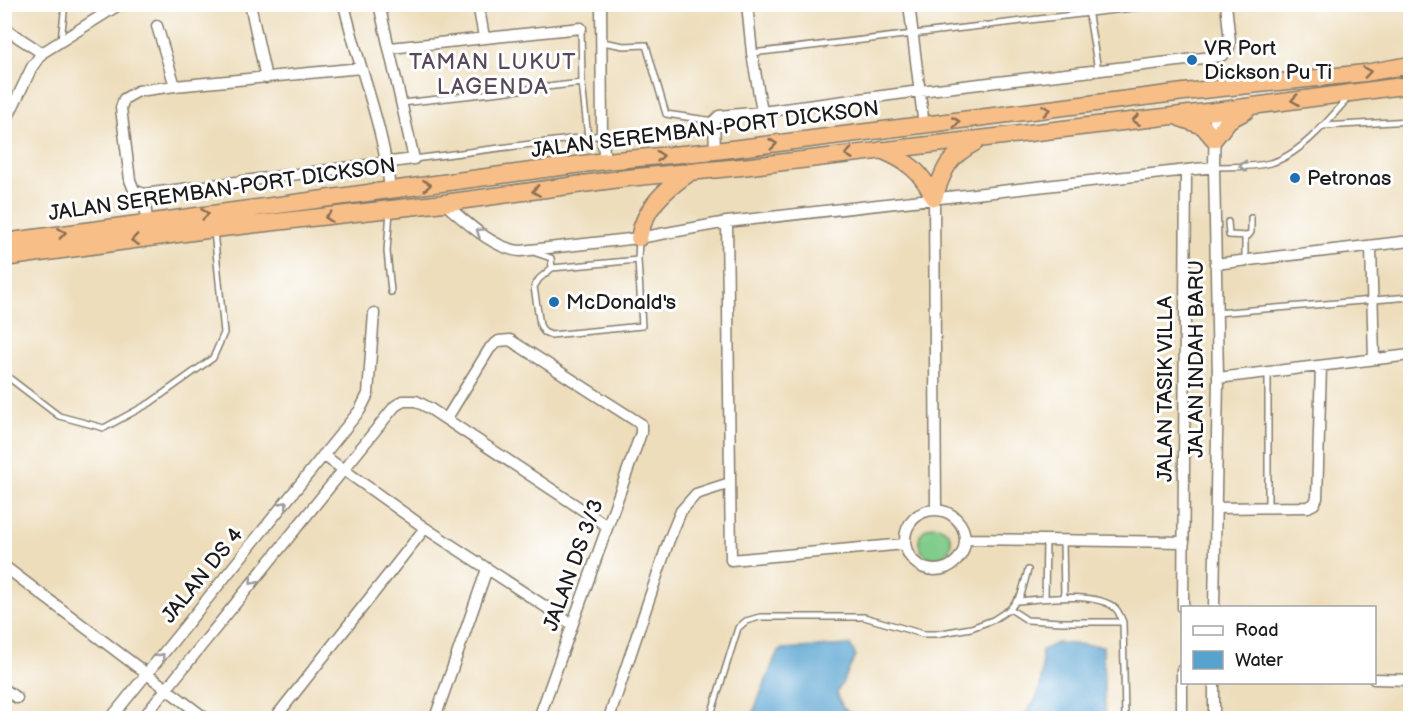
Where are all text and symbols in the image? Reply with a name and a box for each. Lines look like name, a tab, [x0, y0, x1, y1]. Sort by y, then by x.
place label: VR Port Dickson Pu Ti	[1204, 36, 1332, 85]
district label: TAMAN LUKUT LAGENDA	[409, 49, 577, 101]
marker: VR Port Dickson Pu Ti	[1185, 53, 1199, 67]
one-way arrow	[1363, 67, 1372, 79]
one-way arrow	[1290, 94, 1299, 106]
street label: JALAN SEREMBAN-PORT DICKSON	[530, 96, 880, 163]
one-way arrow	[1041, 104, 1051, 117]
one-way arrow	[1131, 113, 1141, 126]
one-way arrow	[952, 116, 961, 128]
one-way arrow	[769, 138, 778, 151]
one-way arrow	[845, 147, 854, 160]
one-way arrow	[655, 150, 664, 163]
street label: JALAN SEREMBAN-PORT DICKSON	[47, 153, 397, 226]
one-way arrow	[1239, 160, 1248, 172]
place label: Petronas	[1307, 166, 1391, 191]
marker: Petronas	[1288, 171, 1302, 185]
one-way arrow	[423, 179, 432, 192]
one-way arrow	[532, 184, 541, 196]
one-way arrow	[201, 208, 210, 220]
one-way arrow	[324, 210, 333, 222]
one-way arrow	[58, 227, 67, 240]
one-way arrow	[476, 228, 487, 239]
one-way arrow	[131, 233, 140, 245]
street label: JALAN INDAH BARU	[1184, 260, 1209, 458]
place label: McDonald's	[566, 290, 676, 315]
marker: McDonald's	[547, 295, 561, 309]
street label: JALAN TASIK VILLA	[1153, 296, 1178, 482]
street label: JALAN DS 3/3	[538, 496, 609, 634]
one-way arrow	[276, 501, 287, 512]
street label: JALAN DS 4	[156, 522, 249, 628]
one-way arrow	[250, 574, 261, 585]
legend	[1181, 606, 1376, 684]
text: Road	[1235, 620, 1279, 641]
text: Water	[1235, 650, 1283, 671]
one-way arrow	[153, 652, 164, 663]

